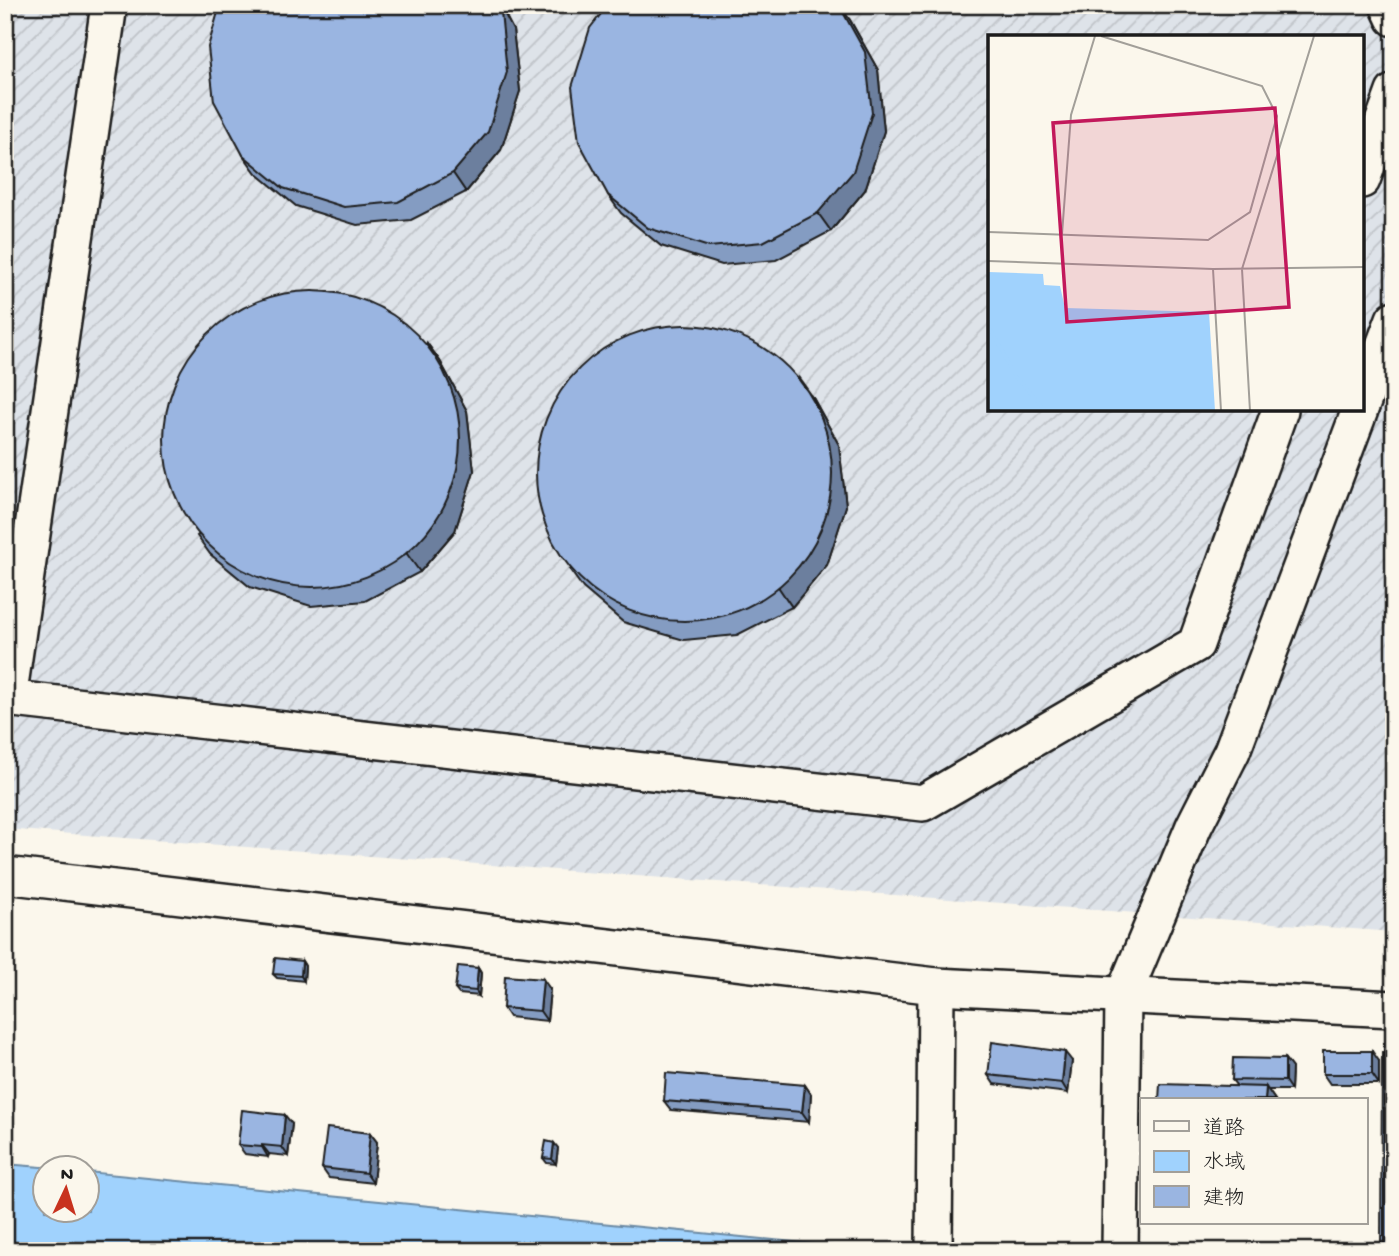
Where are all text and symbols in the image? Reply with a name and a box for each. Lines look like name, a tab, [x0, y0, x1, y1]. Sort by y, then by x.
inset map	[988, 35, 1364, 411]
legend	[1140, 1098, 1368, 1224]
text: 道路	[1203, 1117, 1245, 1143]
text: 水域	[1203, 1151, 1245, 1177]
north arrow	[32, 1154, 102, 1224]
text: N	[60, 1164, 74, 1187]
text: 建物	[1203, 1187, 1245, 1213]

